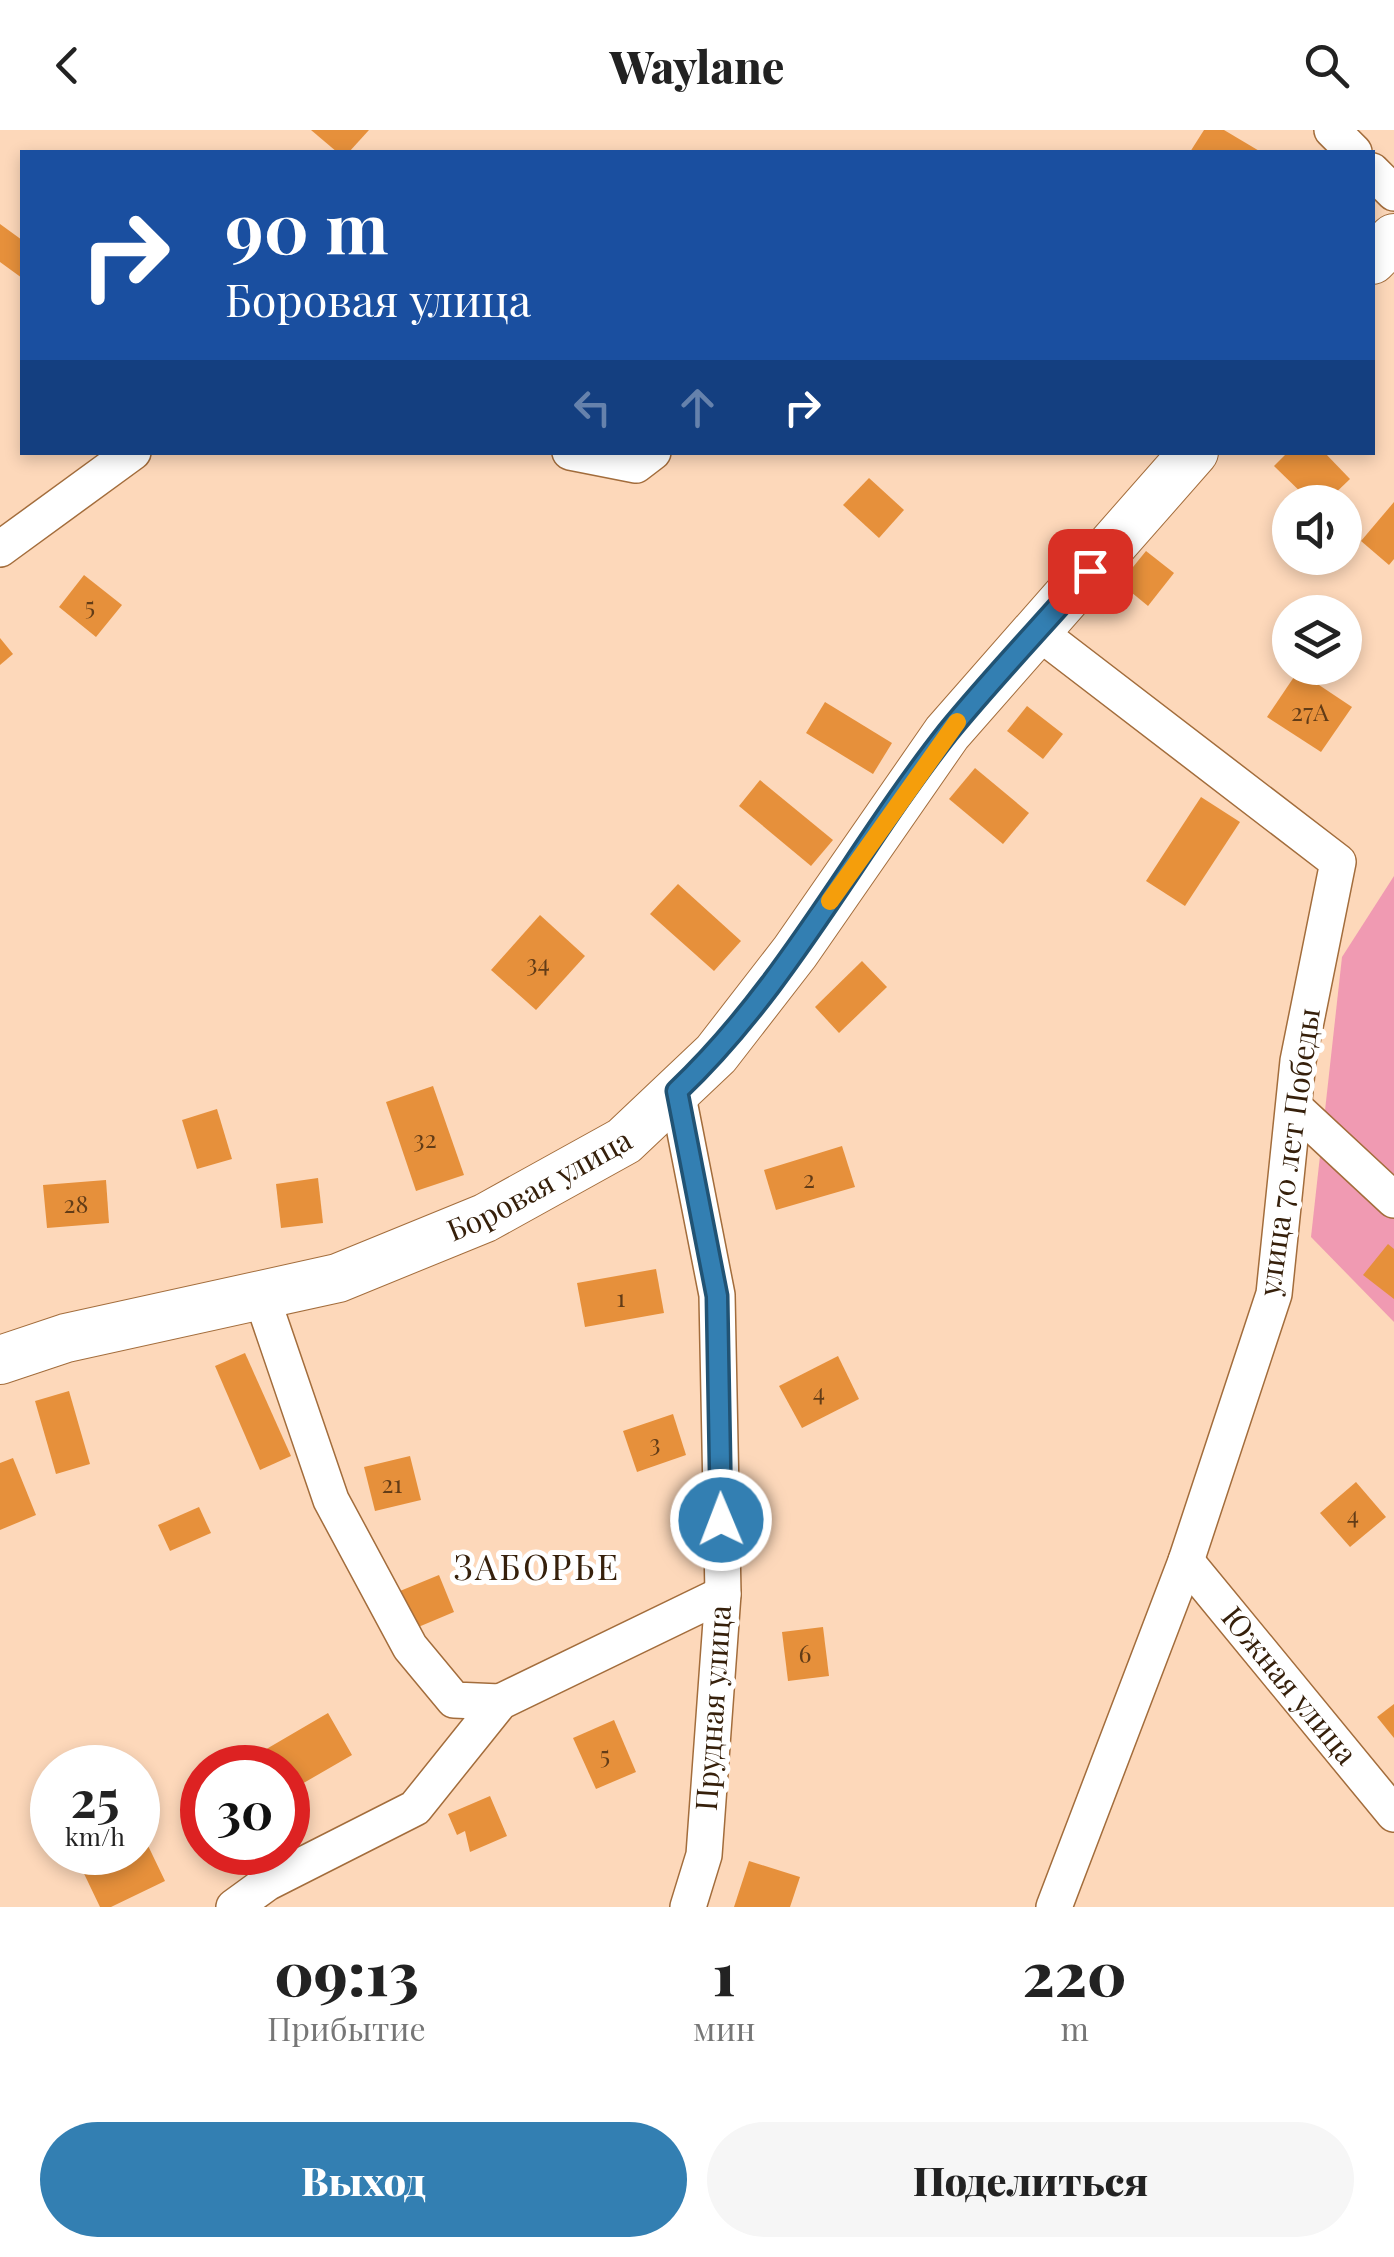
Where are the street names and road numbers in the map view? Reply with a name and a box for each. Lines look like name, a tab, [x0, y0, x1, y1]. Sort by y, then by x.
street label: улица 70 лет Победы	[1248, 1005, 1328, 1299]
street label: Боровая улица	[441, 1119, 638, 1249]
street label: Южная улица	[1214, 1597, 1367, 1772]
street label: Прудная улица	[685, 1604, 739, 1812]

